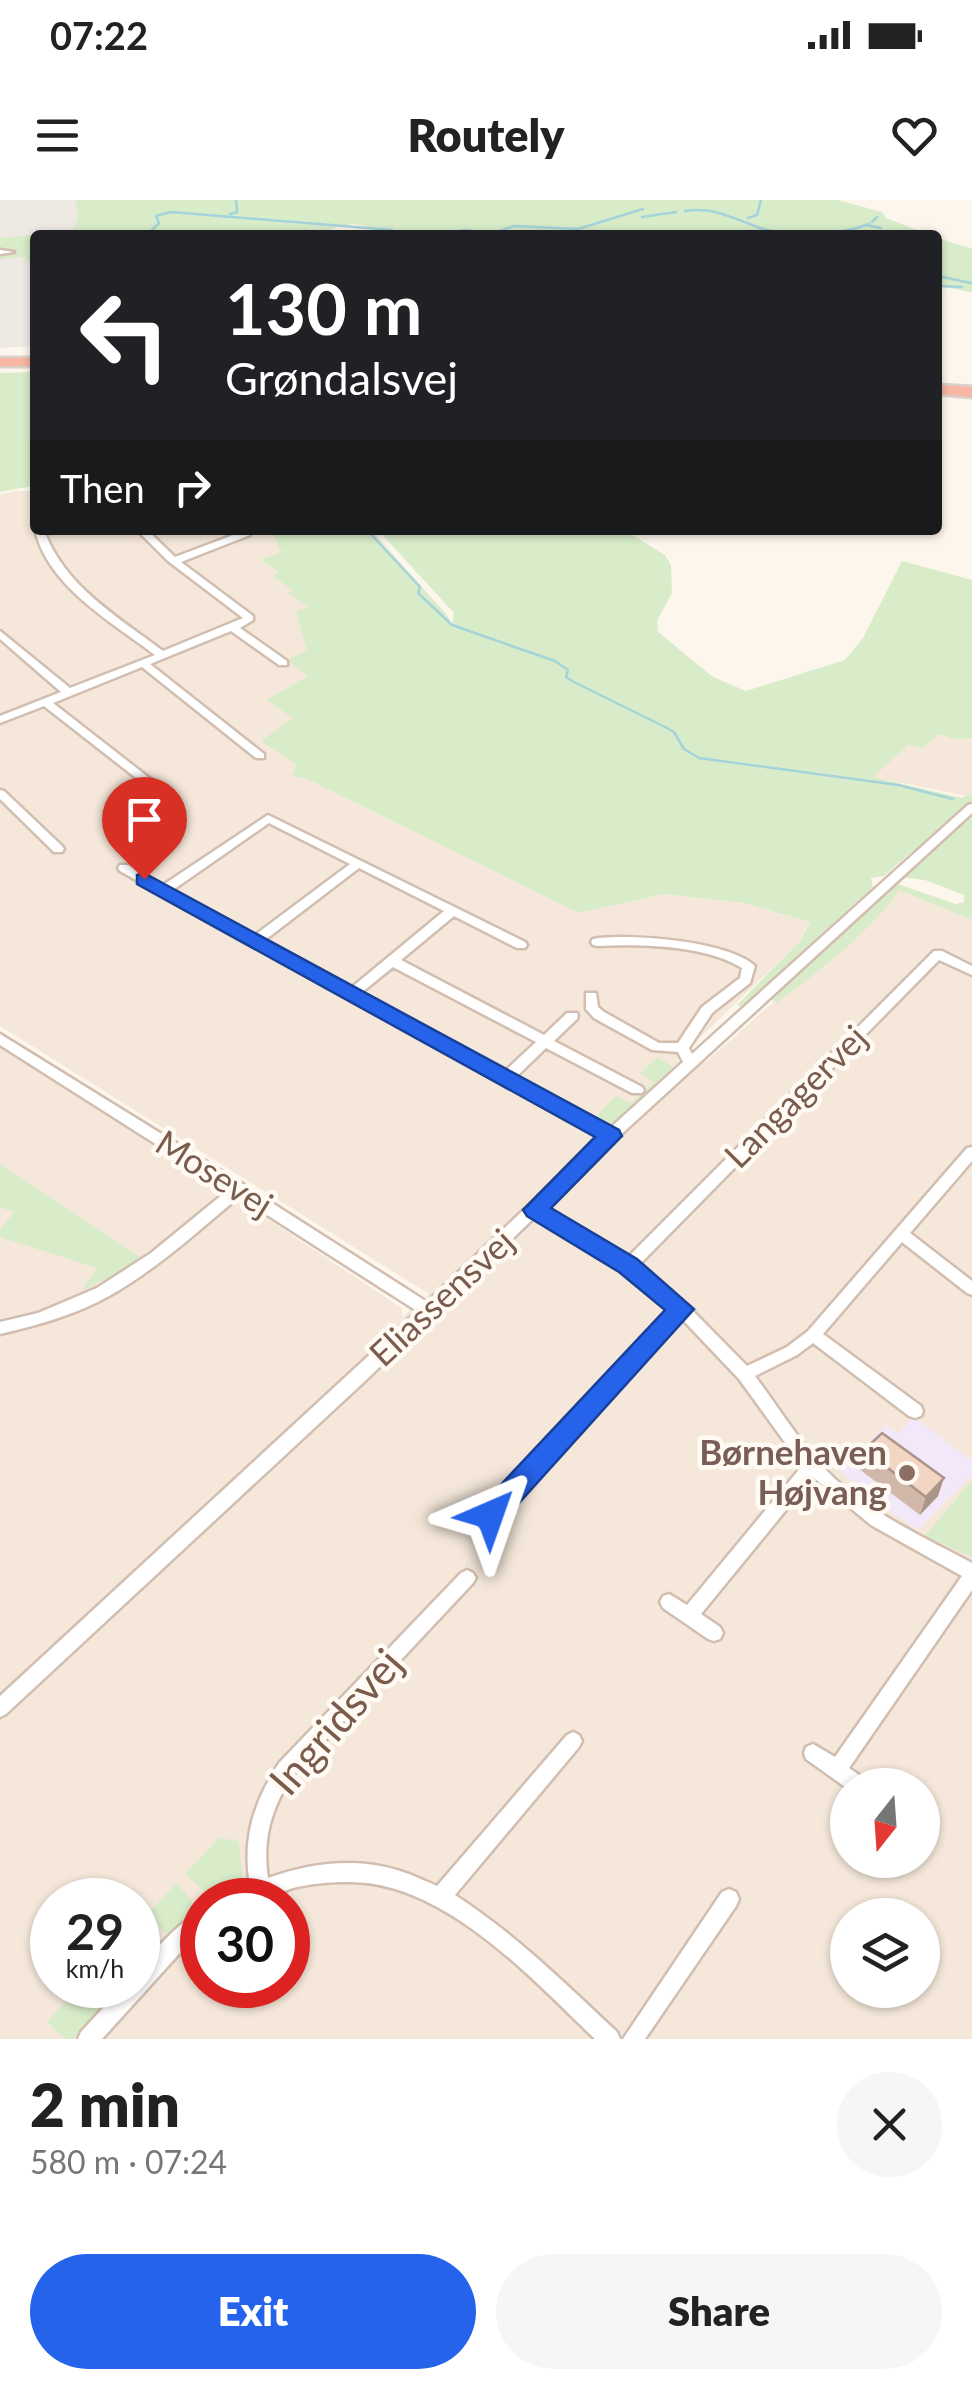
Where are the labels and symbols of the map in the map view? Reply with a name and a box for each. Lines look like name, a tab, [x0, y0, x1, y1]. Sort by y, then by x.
pin	[102, 777, 187, 880]
street label: Langagervej	[715, 1016, 875, 1176]
street label: Mosevej	[149, 1120, 281, 1224]
street label: Eliassensvej	[360, 1219, 521, 1374]
place label: Børnehaven Højvang	[699, 1430, 887, 1512]
marker: Børnehaven Højvang	[896, 1462, 918, 1484]
position arrow	[438, 1463, 542, 1567]
street label: Ingridsvej	[258, 1638, 412, 1804]
north arrow	[830, 1768, 940, 1878]
speed limit sign: 30	[180, 1878, 310, 2008]

